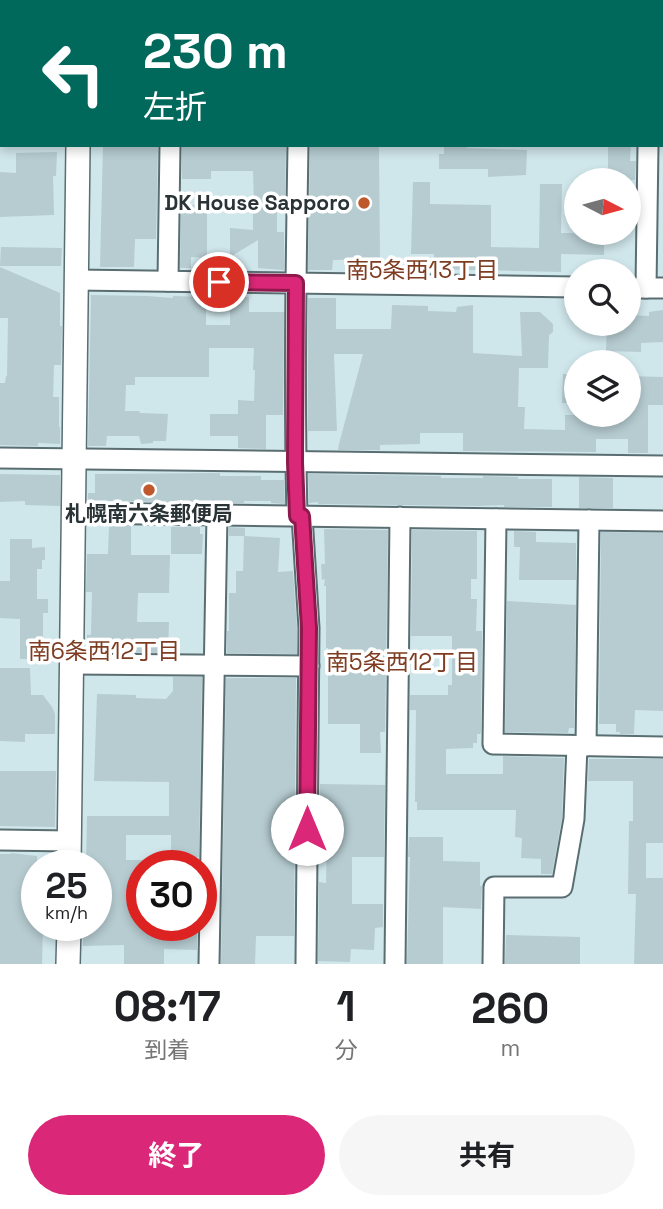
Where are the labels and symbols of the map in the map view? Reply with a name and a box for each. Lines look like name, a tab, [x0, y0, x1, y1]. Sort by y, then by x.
north arrow	[564, 168, 640, 245]
place label: DK House Sapporo	[164, 189, 350, 216]
marker: DK House Sapporo	[356, 195, 372, 211]
pin	[189, 252, 249, 312]
district label: 南5条西13丁目	[346, 255, 498, 285]
marker: 札幌南六条郵便局	[141, 482, 157, 498]
place label: 札幌南六条郵便局	[65, 500, 233, 527]
district label: 南6条西12丁目	[28, 636, 180, 666]
district label: 南5条西12丁目	[326, 647, 478, 677]
position arrow	[270, 792, 344, 866]
speed limit sign: 30	[126, 850, 217, 941]

